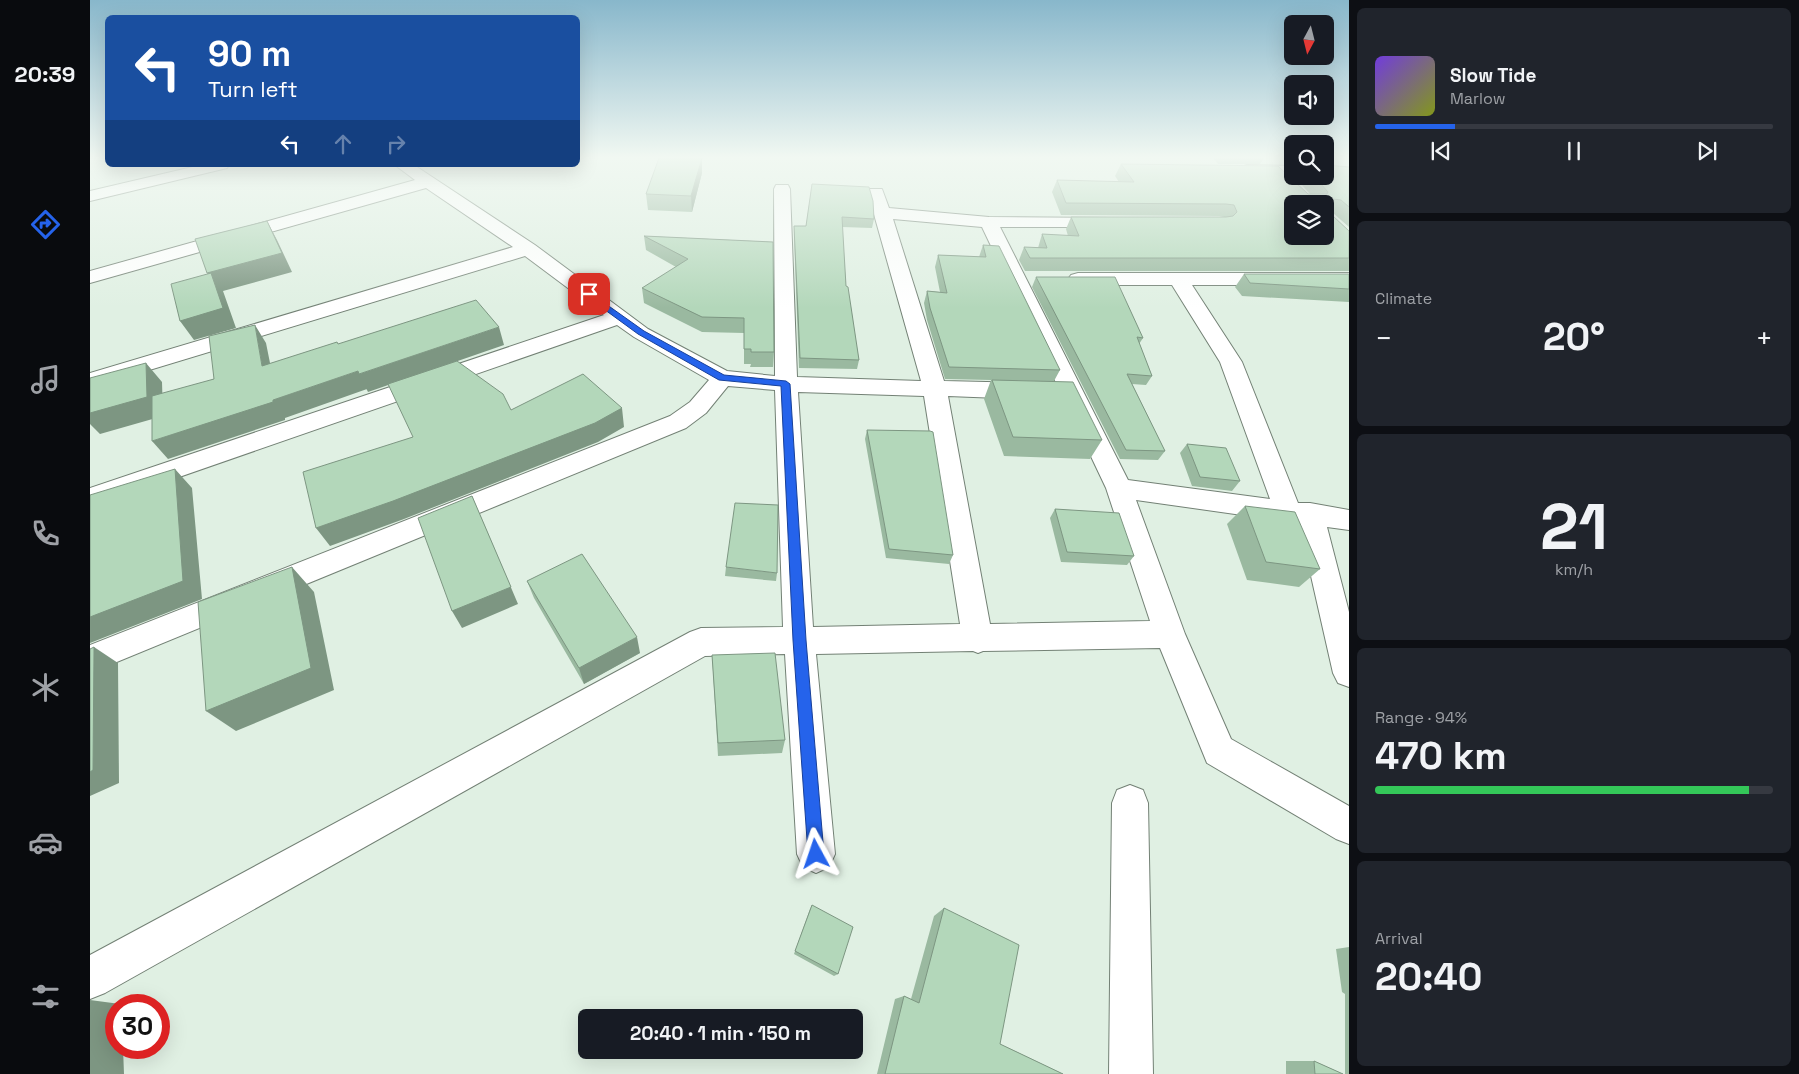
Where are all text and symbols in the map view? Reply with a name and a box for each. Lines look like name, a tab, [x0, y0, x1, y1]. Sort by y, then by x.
north arrow	[1284, 15, 1334, 65]
map controls	[1284, 15, 1334, 245]
text: 90 m	[208, 32, 291, 76]
icon: left	[125, 35, 190, 100]
text: 20:39	[15, 60, 75, 88]
text: Slow Tide	[1450, 63, 1536, 88]
text: Turn left	[208, 75, 298, 103]
button: sound	[1284, 75, 1334, 125]
text: Marlow	[1450, 88, 1506, 109]
icon: left	[276, 130, 304, 158]
icon: ahead	[329, 130, 357, 158]
icon: right	[382, 130, 410, 158]
button: search	[1284, 135, 1334, 185]
icon: previous	[1427, 137, 1455, 165]
icon: pause	[1560, 137, 1588, 165]
icon: next	[1693, 137, 1721, 165]
button: layers	[1284, 195, 1334, 245]
icon: directions	[28, 207, 63, 242]
pin	[568, 273, 610, 315]
icon: arrive	[575, 280, 603, 308]
text: Climate	[1375, 288, 1432, 309]
text: 20°	[1543, 313, 1605, 361]
text: −	[1375, 320, 1392, 356]
text: +	[1756, 320, 1773, 356]
icon: music	[28, 362, 63, 397]
text: 21	[1540, 485, 1608, 568]
icon: phone	[28, 516, 63, 551]
text: km/h	[1555, 559, 1593, 580]
icon: climate	[28, 670, 63, 705]
text: Range · 94%	[1375, 707, 1467, 728]
text: 470 km	[1375, 732, 1507, 780]
icon: car	[28, 825, 63, 860]
position arrow	[789, 827, 841, 879]
text: Arrival	[1375, 928, 1423, 949]
text: 20:40	[1375, 953, 1482, 1001]
icon: filters	[28, 979, 63, 1014]
speed limit sign: 30	[105, 994, 170, 1059]
text: 20:40 · 1 min · 150 m	[630, 1021, 811, 1046]

